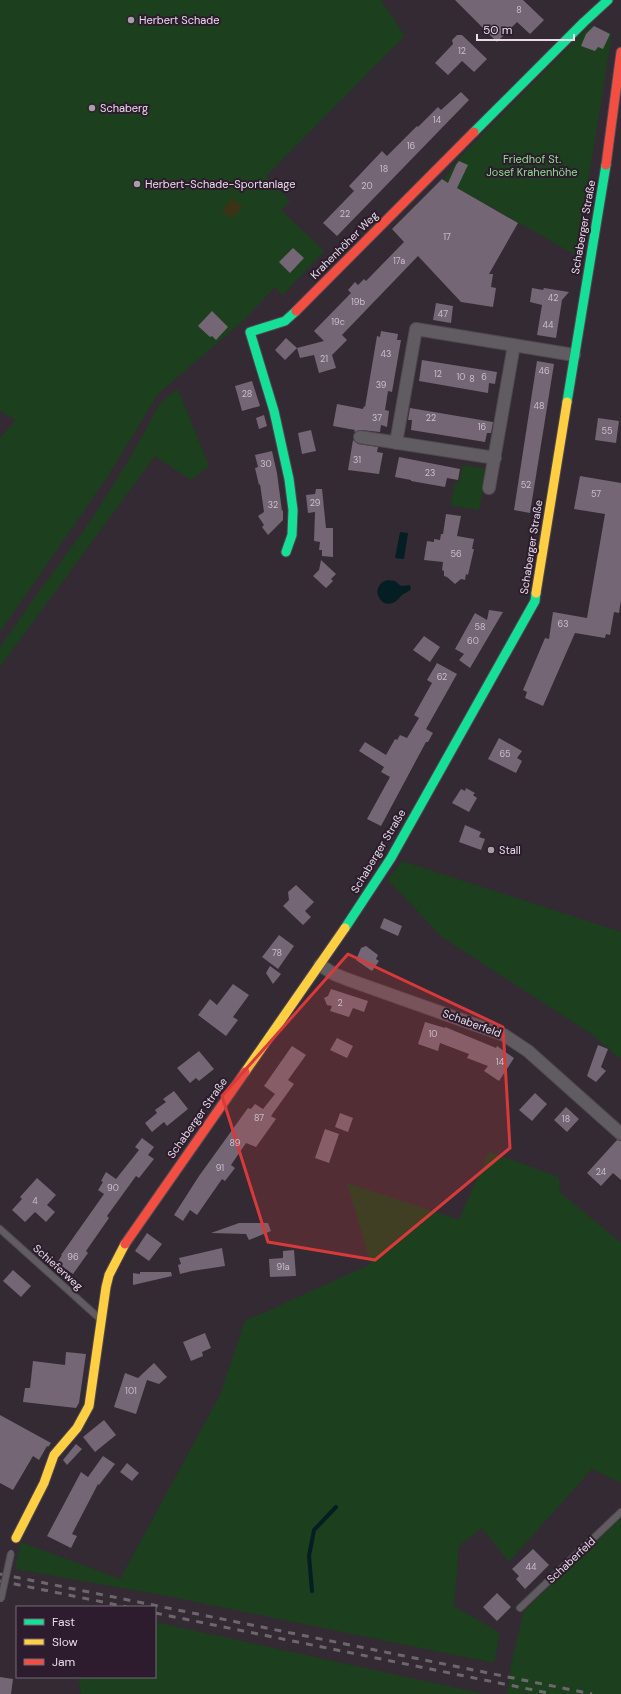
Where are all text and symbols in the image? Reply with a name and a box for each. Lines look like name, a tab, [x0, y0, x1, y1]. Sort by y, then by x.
house number: 8	[516, 4, 522, 16]
place label: Herbert Schade	[139, 13, 219, 27]
marker: Herbert Schade	[126, 15, 136, 25]
scale bar	[477, 16, 574, 42]
text: 50 m	[483, 22, 512, 38]
house number: 12	[458, 45, 466, 57]
place label: Schaberg	[100, 101, 148, 115]
marker: Schaberg	[87, 103, 97, 113]
house number: 14	[433, 114, 442, 126]
house number: 16	[407, 140, 416, 152]
park label: Friedhof St. Josef Krahenhöhe	[486, 152, 578, 179]
house number: 18	[380, 163, 388, 175]
place label: Herbert-Schade-Sportanlage	[145, 177, 295, 191]
marker: Herbert-Schade-Sportanlage	[132, 179, 142, 189]
street label: Schaberger Straße	[568, 179, 598, 275]
house number: 20	[361, 180, 373, 192]
street label: Krahenhöher Weg	[307, 208, 381, 282]
house number: 22	[340, 208, 350, 220]
house number: 17	[443, 231, 451, 243]
house number: 17a	[393, 255, 405, 267]
house number: 42	[548, 292, 558, 304]
house number: 19b	[351, 296, 365, 308]
house number: 47	[438, 308, 448, 320]
house number: 19c	[331, 316, 345, 328]
house number: 44	[543, 319, 554, 331]
house number: 43	[381, 348, 391, 360]
house number: 21	[320, 353, 328, 365]
house number: 46	[538, 365, 550, 377]
house number: 12	[434, 368, 442, 380]
house number: 10	[457, 371, 465, 383]
house number: 6	[481, 371, 487, 383]
house number: 8	[469, 373, 475, 385]
house number: 39	[376, 379, 387, 391]
house number: 28	[242, 388, 252, 400]
house number: 48	[534, 400, 544, 412]
house number: 37	[372, 412, 382, 424]
house number: 22	[426, 412, 436, 424]
house number: 16	[478, 421, 487, 433]
house number: 55	[602, 425, 612, 437]
house number: 31	[353, 454, 361, 466]
house number: 30	[260, 458, 272, 470]
house number: 23	[425, 467, 435, 479]
house number: 52	[521, 479, 531, 491]
house number: 57	[591, 488, 601, 500]
house number: 29	[310, 497, 321, 509]
house number: 32	[268, 499, 278, 511]
street label: Schaberger Straße	[517, 499, 545, 595]
house number: 56	[450, 548, 462, 560]
house number: 63	[558, 618, 568, 630]
house number: 58	[475, 621, 485, 633]
house number: 60	[467, 635, 479, 647]
house number: 62	[437, 671, 447, 683]
house number: 65	[500, 748, 510, 760]
street label: Schaberger Straße	[347, 807, 409, 895]
place label: Stall	[499, 843, 521, 857]
marker: Stall	[486, 845, 496, 855]
house number: 78	[272, 947, 282, 959]
house number: 2	[337, 997, 343, 1009]
street label: Schaberfeld	[441, 1006, 503, 1040]
house number: 10	[429, 1028, 437, 1040]
house number: 14	[496, 1056, 505, 1068]
street label: Schaberger Straße	[164, 1075, 230, 1161]
house number: 87	[254, 1112, 264, 1124]
house number: 18	[562, 1113, 570, 1125]
house number: 89	[230, 1137, 241, 1149]
house number: 91	[216, 1162, 224, 1174]
house number: 24	[596, 1166, 607, 1178]
house number: 90	[107, 1182, 119, 1194]
house number: 4	[32, 1195, 38, 1207]
street label: Schieferweg	[30, 1241, 86, 1293]
house number: 96	[67, 1251, 79, 1263]
house number: 91a	[276, 1261, 290, 1273]
house number: 101	[125, 1385, 137, 1397]
street label: Schaberfeld	[544, 1534, 598, 1586]
house number: 44	[526, 1561, 537, 1573]
legend	[16, 1606, 156, 1678]
text: Fast	[52, 1614, 75, 1630]
text: Slow	[52, 1634, 78, 1650]
text: Jam	[52, 1654, 75, 1670]

